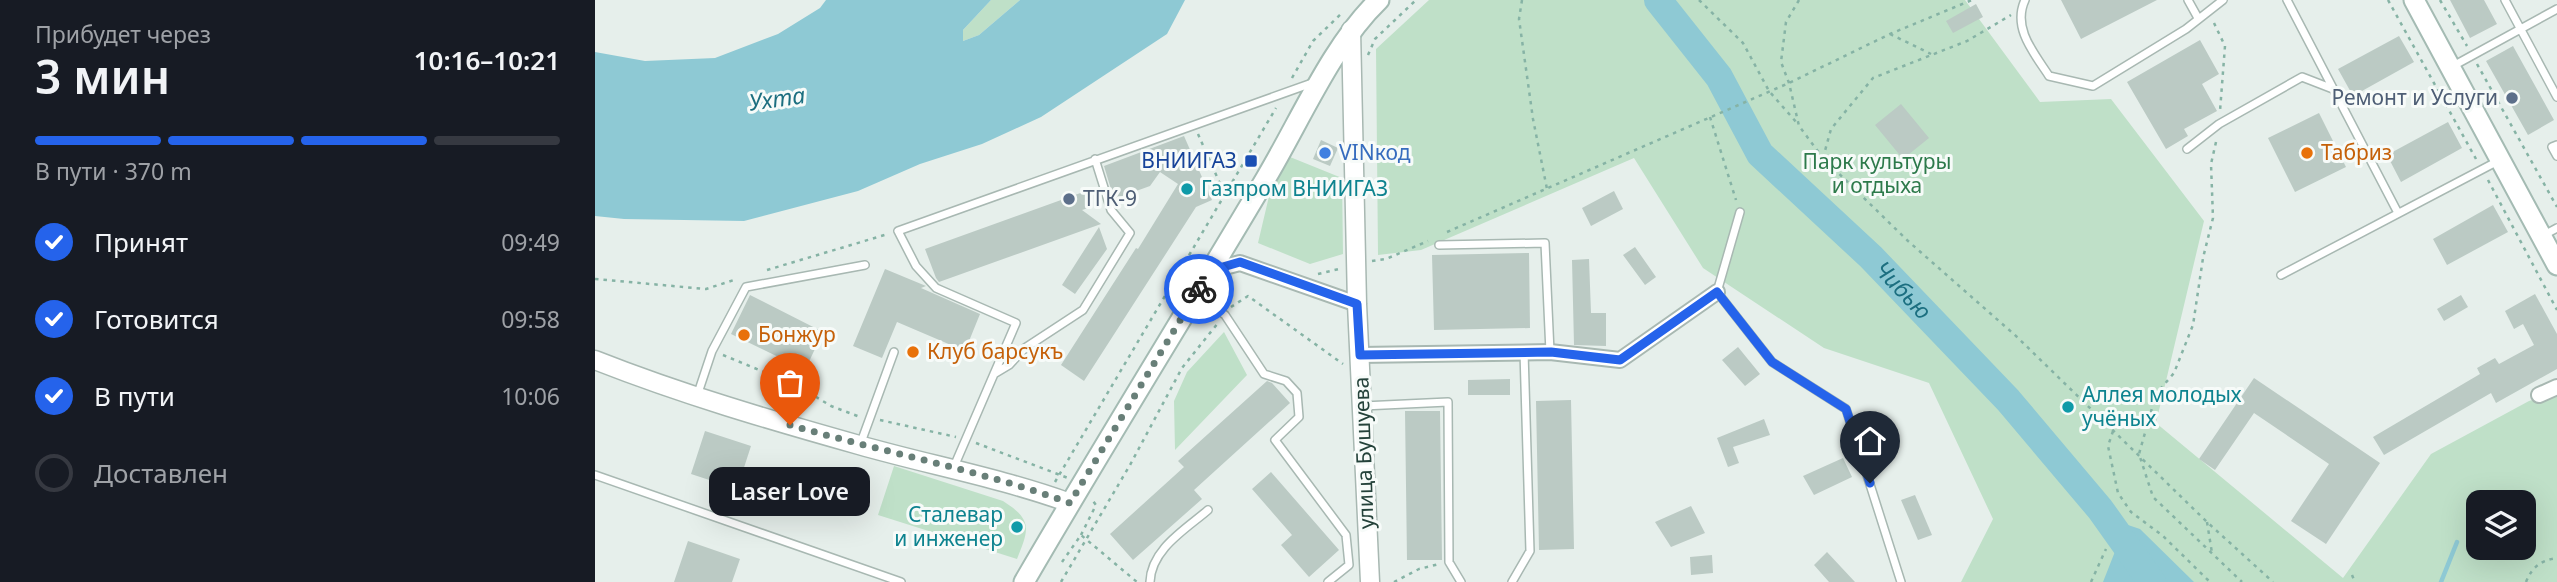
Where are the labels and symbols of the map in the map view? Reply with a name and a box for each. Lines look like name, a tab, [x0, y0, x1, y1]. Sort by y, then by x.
water label: Ухта	[747, 78, 807, 118]
place label: Ремонт и Услуги	[2331, 83, 2498, 111]
marker: Ремонт и Услуги	[2504, 90, 2520, 106]
place label: VINкод	[1339, 138, 1411, 166]
place label: Табриз	[2321, 138, 2392, 166]
marker: VINкод	[1317, 145, 1333, 161]
marker: Табриз	[2299, 145, 2315, 161]
place label: ВНИИГАЗ	[1141, 146, 1237, 174]
park label: Парк культуры и отдыха	[1803, 147, 1951, 199]
marker: ВНИИГАЗ	[1243, 153, 1259, 169]
place label: Газпром ВНИИГАЗ	[1201, 174, 1388, 202]
marker: Газпром ВНИИГАЗ	[1179, 181, 1195, 197]
place label: ТГК-9	[1083, 184, 1137, 212]
marker: ТГК-9	[1061, 191, 1077, 207]
water label: Чибью	[1868, 253, 1939, 326]
courier	[1164, 254, 1234, 324]
place label: Бонжур	[758, 320, 836, 348]
marker: Бонжур	[736, 327, 752, 343]
place label: Клуб барсукъ	[927, 337, 1063, 365]
marker: Клуб барсукъ	[905, 344, 921, 360]
pin	[760, 353, 820, 425]
street label: улица Бушуева	[1346, 376, 1380, 530]
place label: Аллея молодых учёных	[2082, 380, 2242, 432]
marker: Аллея молодых учёных	[2060, 399, 2076, 415]
pin	[1840, 411, 1900, 483]
callout: Laser Love	[709, 467, 871, 516]
place label: Сталевар и инженер	[894, 500, 1003, 552]
marker: Сталевар и инженер	[1009, 519, 1025, 535]

